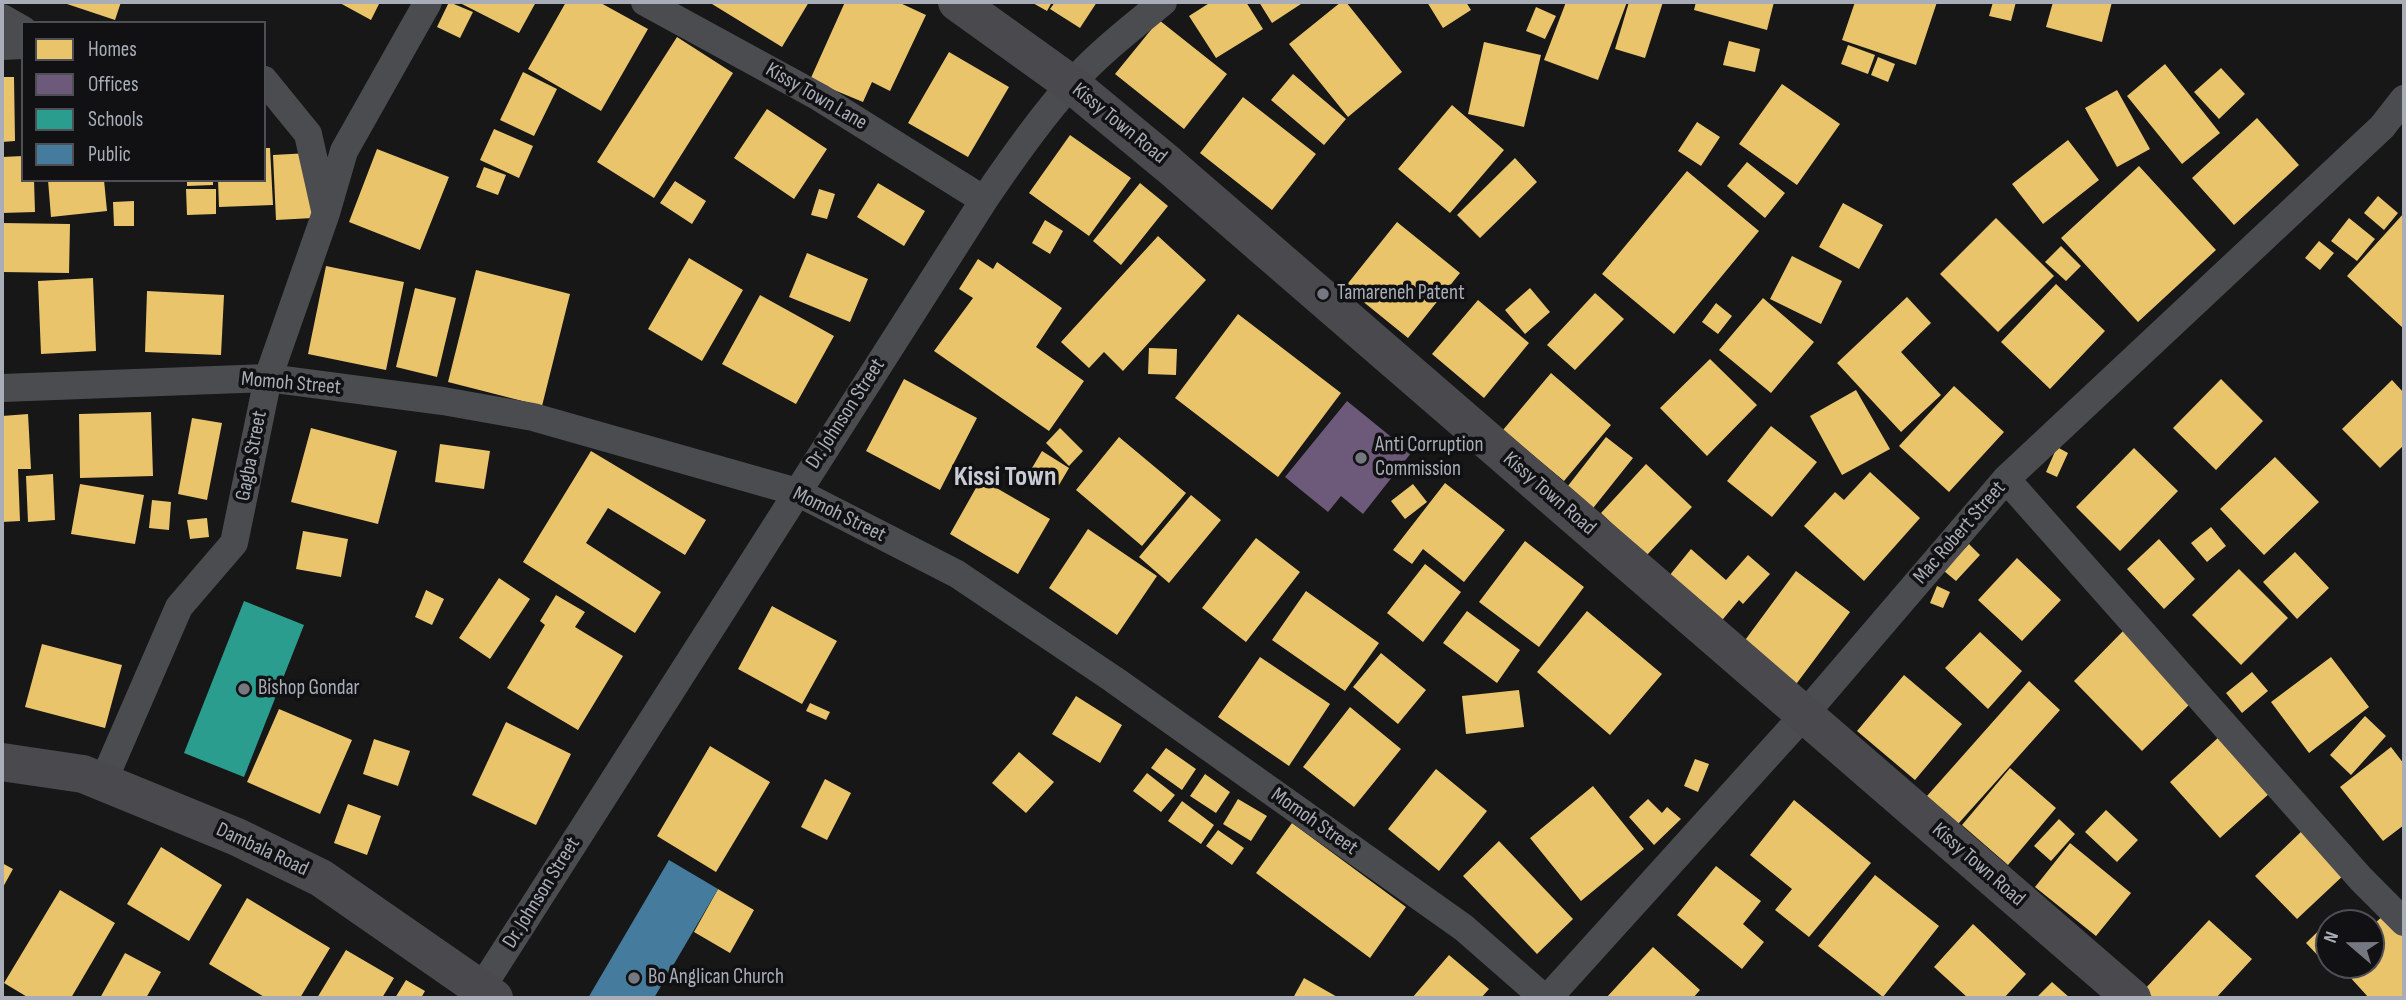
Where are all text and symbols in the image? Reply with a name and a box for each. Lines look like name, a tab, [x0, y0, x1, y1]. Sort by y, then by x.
legend	[21, 21, 266, 182]
text: Homes	[88, 37, 137, 62]
street label: Kissy Town Lane	[761, 58, 871, 136]
text: Offices	[88, 72, 139, 97]
street label: Kissy Town Road	[1067, 78, 1171, 170]
text: Schools	[88, 107, 143, 132]
text: Public	[88, 142, 131, 167]
place label: Tamareneh Patent	[1337, 281, 1465, 307]
marker: Tamareneh Patent	[1315, 286, 1331, 302]
street label: Dr. Johnson Street	[801, 354, 891, 474]
street label: Momoh Street	[240, 367, 342, 401]
street label: Gagba Street	[231, 409, 273, 503]
place label: Anti Corruption Commission	[1375, 433, 1483, 483]
street label: Kissy Town Road	[1498, 447, 1600, 541]
marker: Anti Corruption Commission	[1353, 450, 1369, 466]
district label: Kissi Town	[954, 461, 1056, 495]
street label: Mac Robert Street	[1909, 476, 2011, 590]
street label: Momoh Street	[789, 482, 889, 548]
place label: Bishop Gondar	[258, 676, 360, 702]
marker: Bishop Gondar	[236, 681, 252, 697]
street label: Momoh Street	[1266, 783, 1362, 861]
street label: Dambala Road	[212, 818, 312, 882]
street label: Kissy Town Road	[1927, 818, 2029, 912]
street label: Dr. Johnson Street	[498, 833, 586, 953]
north arrow	[2315, 909, 2385, 979]
text: N	[2319, 929, 2344, 946]
place label: Bo Anglican Church	[648, 965, 784, 991]
marker: Bo Anglican Church	[626, 970, 642, 986]

